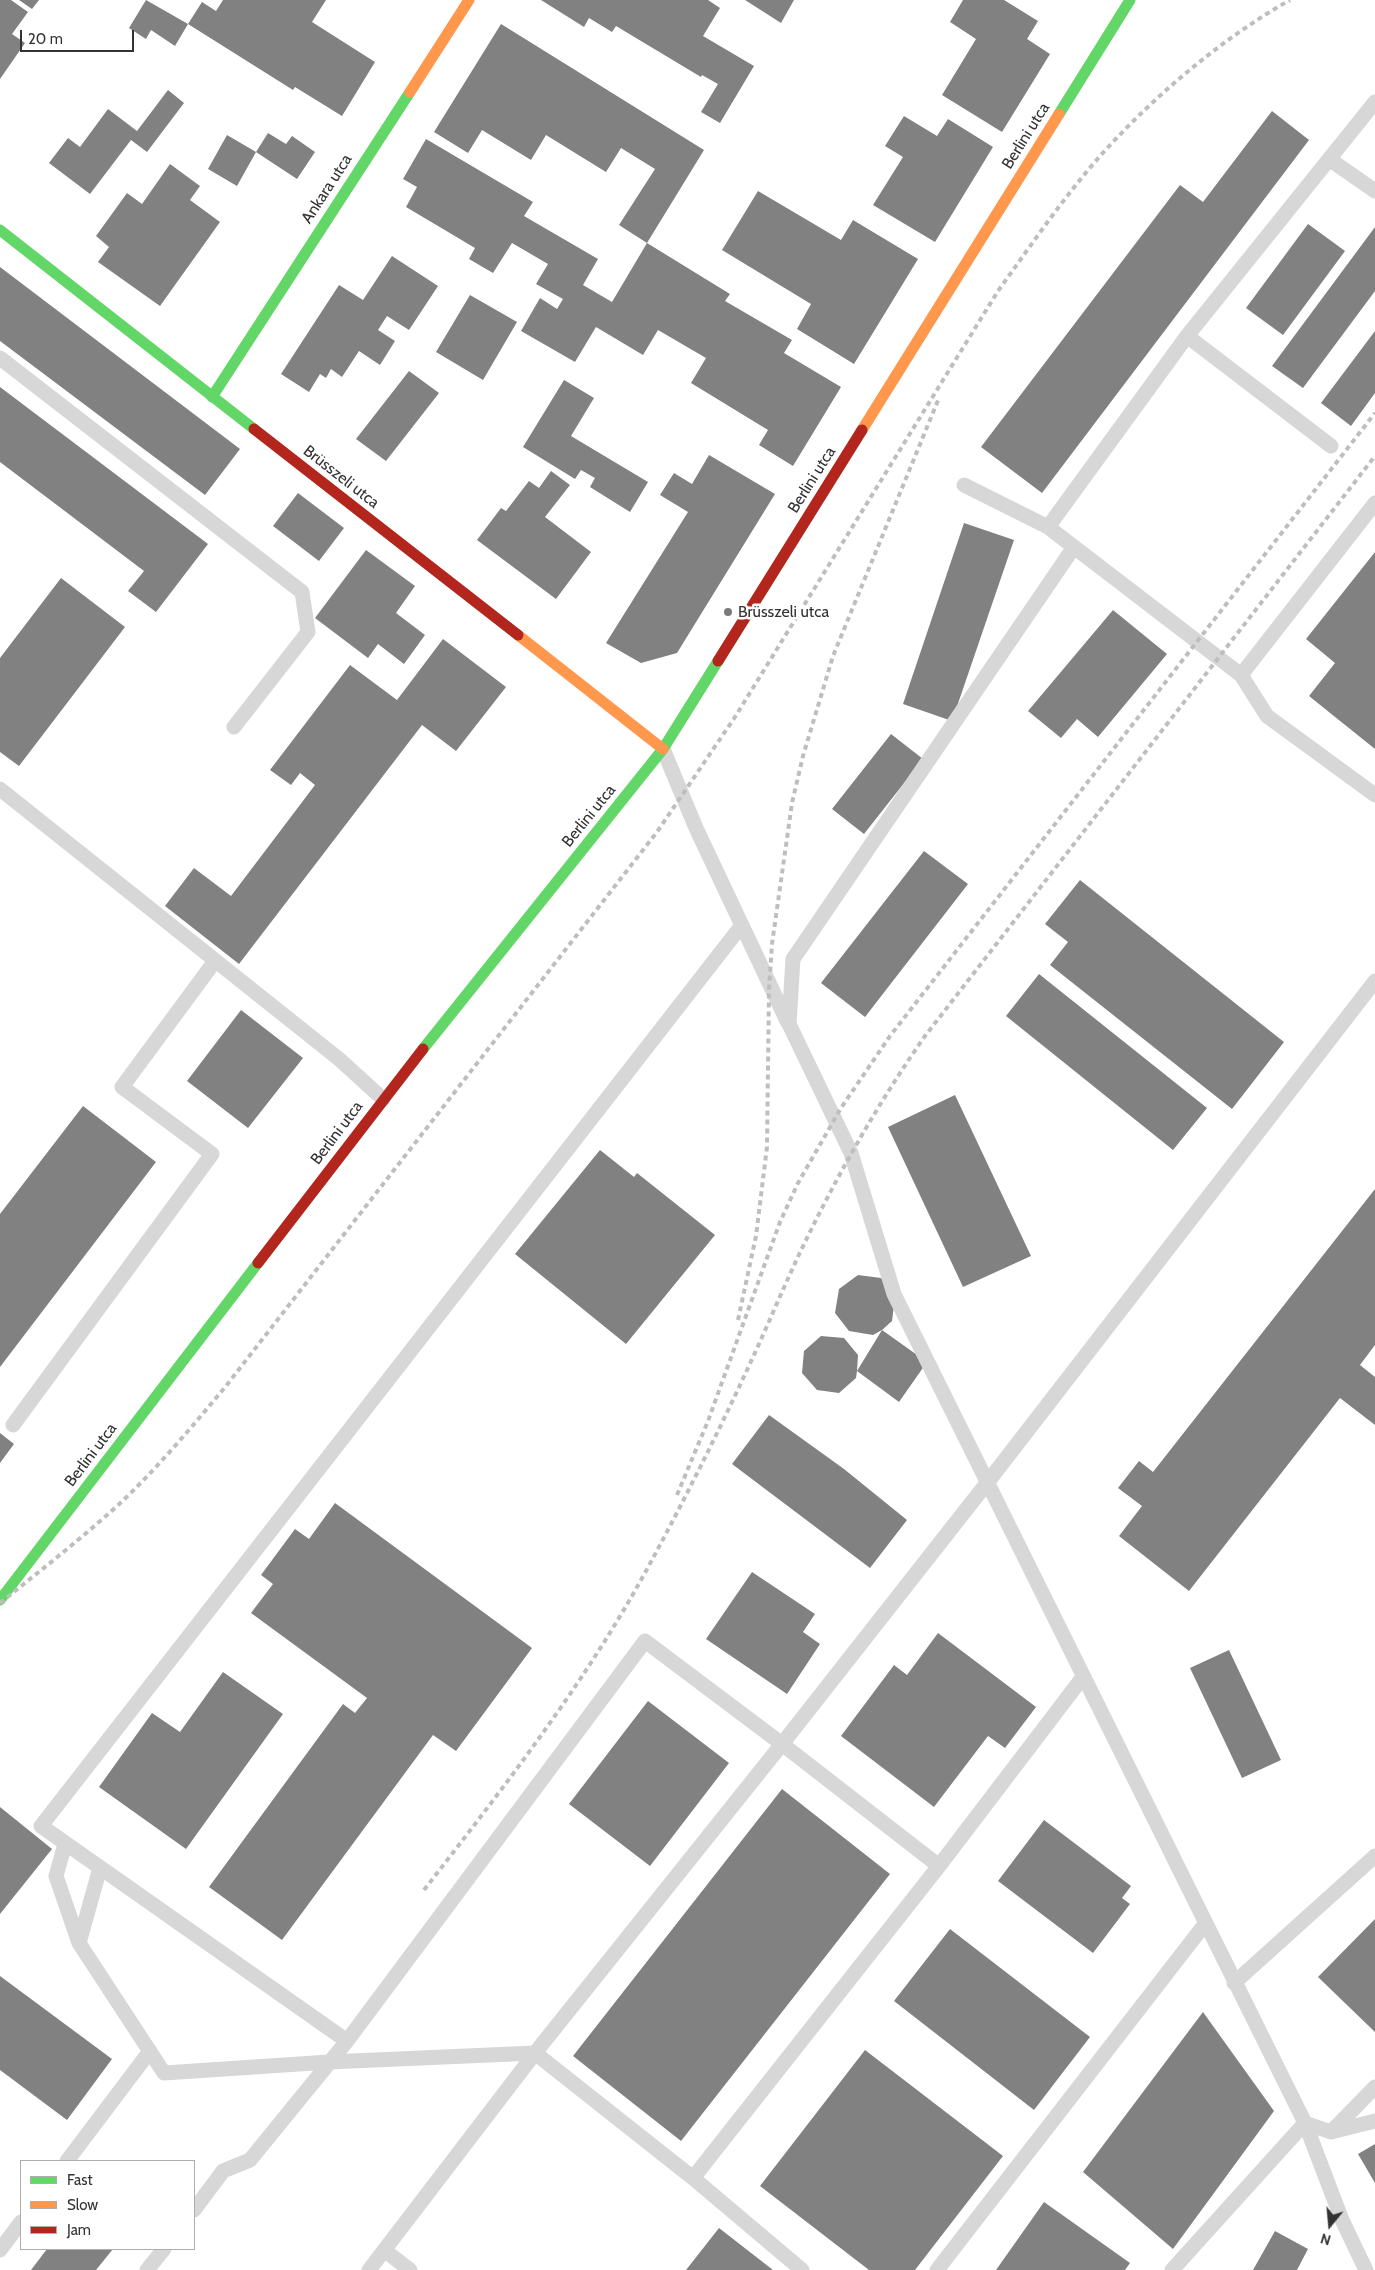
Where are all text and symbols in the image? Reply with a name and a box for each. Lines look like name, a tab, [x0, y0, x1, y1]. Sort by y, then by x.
scale bar	[22, 20, 136, 52]
text: 20 m	[28, 30, 63, 48]
street label: Berlini utca	[998, 99, 1054, 173]
street label: Ankara utca	[298, 151, 356, 227]
street label: Brüsszeli utca	[299, 441, 383, 513]
street label: Berlini utca	[784, 443, 840, 517]
place label: Brüsszeli utca	[738, 602, 829, 622]
marker: Brüsszeli utca	[722, 606, 734, 618]
street label: Berlini utca	[558, 781, 620, 851]
street label: Berlini utca	[307, 1097, 367, 1169]
street label: Berlini utca	[61, 1419, 121, 1491]
legend	[20, 2160, 195, 2250]
text: Fast	[67, 2171, 92, 2189]
text: Slow	[67, 2196, 98, 2214]
north arrow	[1305, 2200, 1355, 2250]
text: Jam	[67, 2221, 91, 2239]
text: N	[1318, 2229, 1333, 2249]

